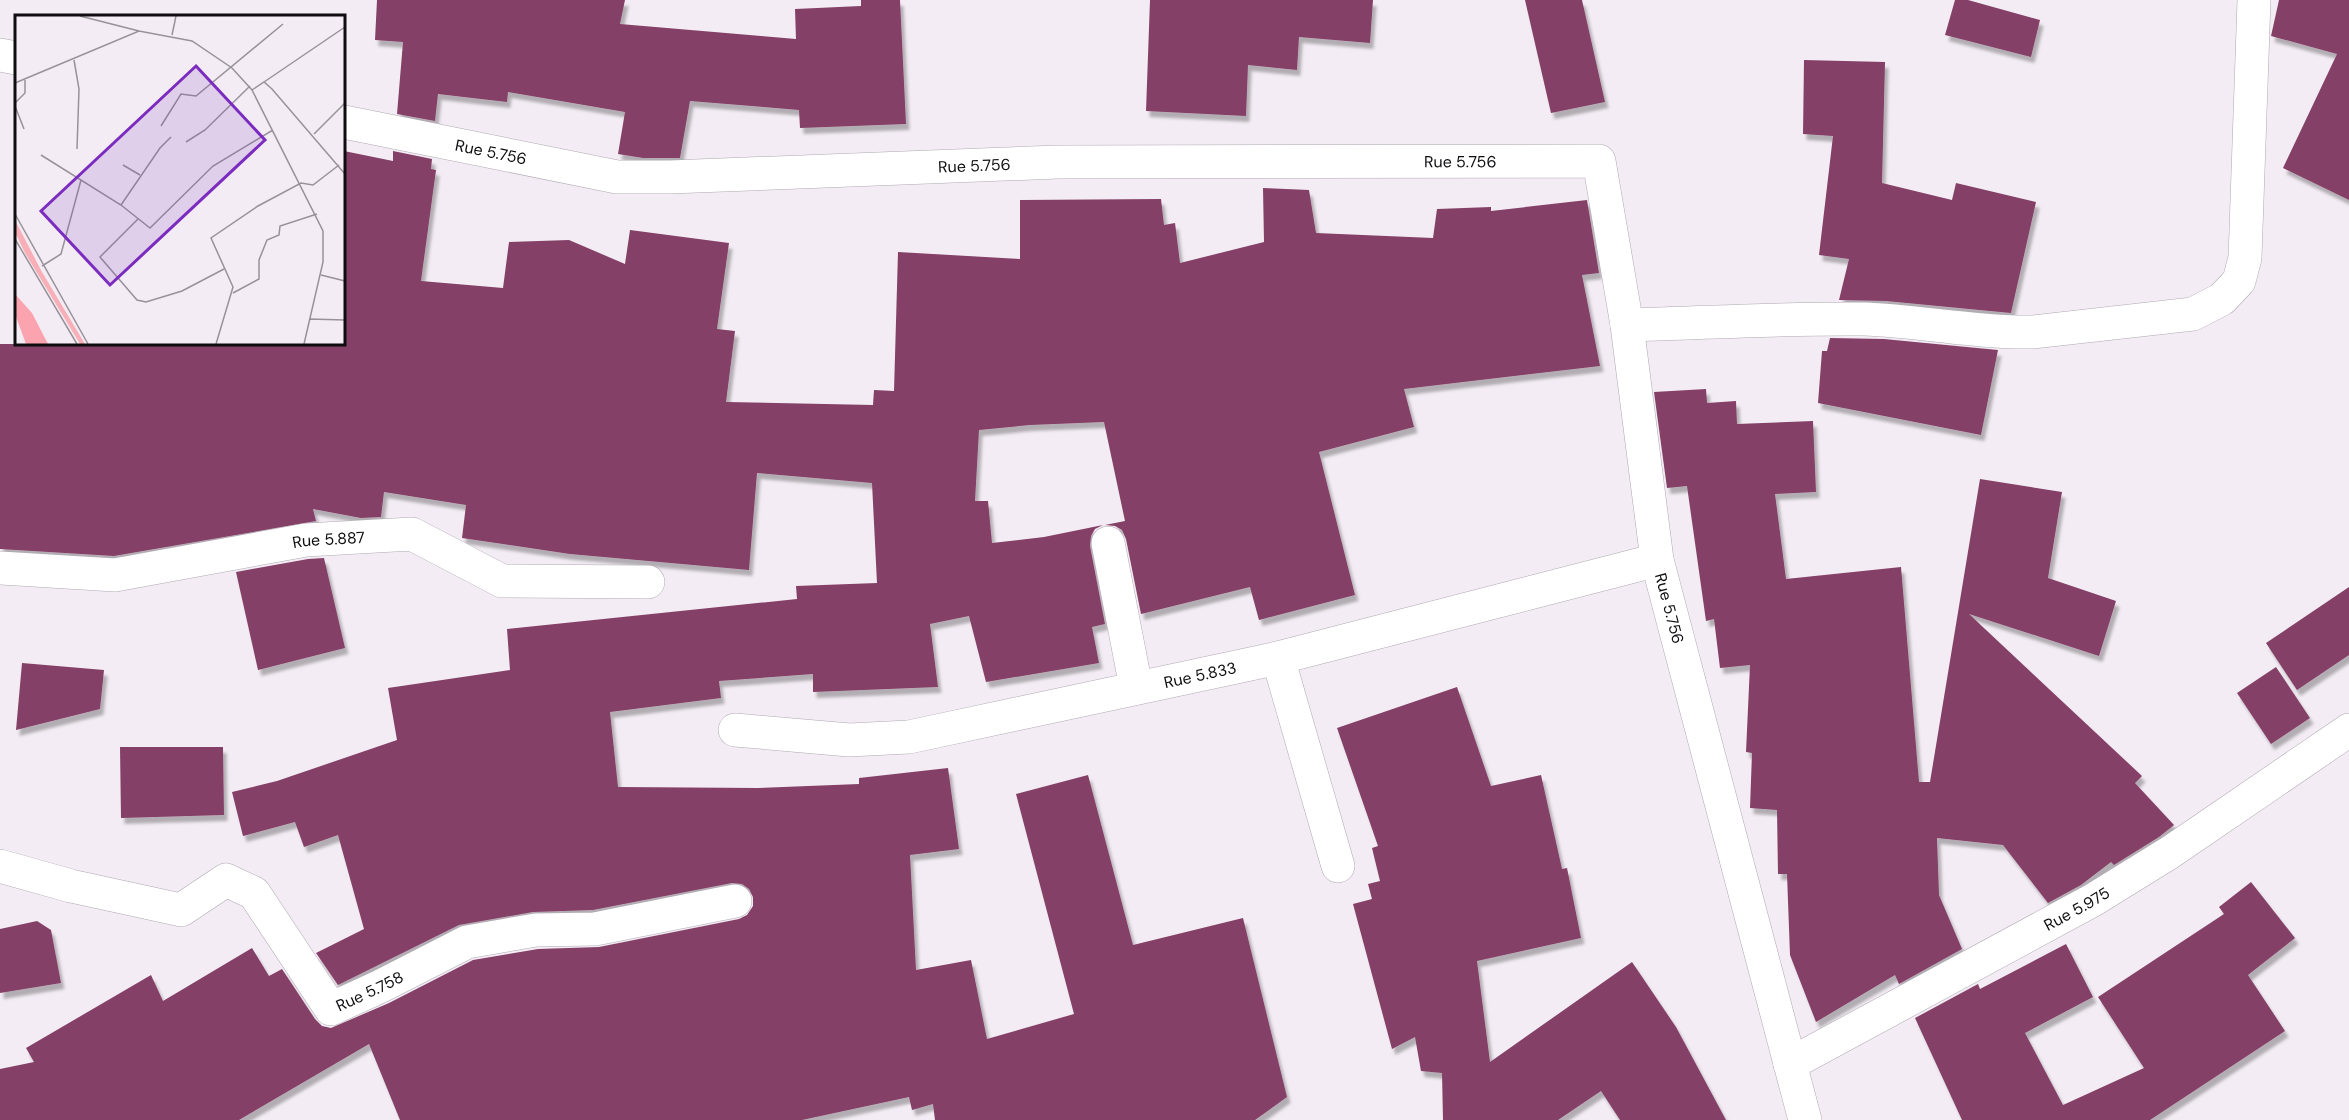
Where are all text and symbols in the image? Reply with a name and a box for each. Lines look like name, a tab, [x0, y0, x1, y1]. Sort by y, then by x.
inset map	[15, 15, 345, 345]
street label: Rue 5.756	[453, 135, 529, 170]
street label: Rue 5.756	[1424, 151, 1496, 172]
street label: Rue 5.756	[938, 154, 1011, 178]
street label: Rue 5.887	[291, 527, 365, 553]
street label: Rue 5.756	[1650, 571, 1689, 646]
street label: Rue 5.833	[1162, 657, 1238, 693]
street label: Rue 5.975	[2040, 882, 2114, 936]
street label: Rue 5.758	[333, 966, 407, 1016]

